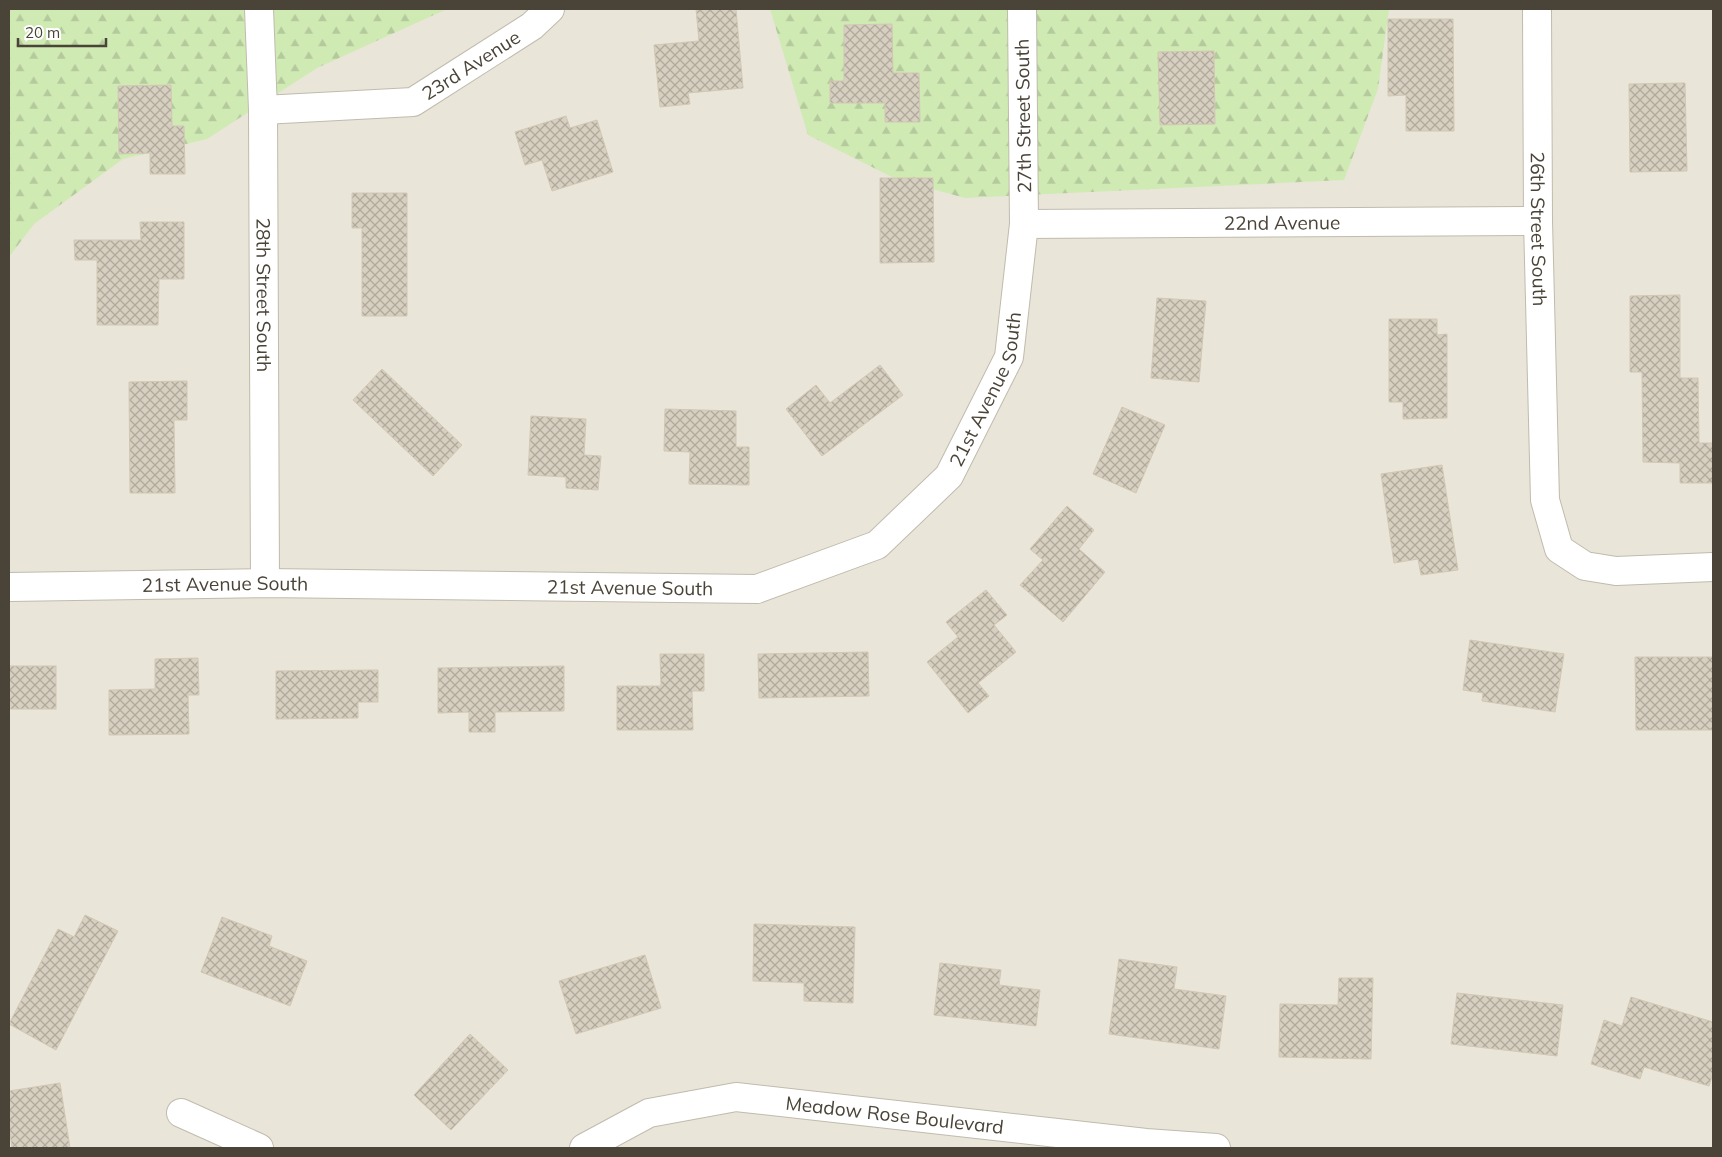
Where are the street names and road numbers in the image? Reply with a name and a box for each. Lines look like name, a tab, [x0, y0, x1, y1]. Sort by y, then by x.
street label: 23rd Avenue	[417, 25, 525, 105]
street label: 27th Street South	[1010, 39, 1036, 193]
street label: 26th Street South	[1526, 152, 1552, 307]
street label: 22nd Avenue	[1224, 210, 1340, 235]
street label: 28th Street South	[251, 218, 276, 372]
street label: 21st Avenue South	[944, 311, 1026, 471]
street label: 21st Avenue South	[142, 571, 308, 597]
street label: 21st Avenue South	[547, 574, 713, 600]
street label: Meadow Rose Boulevard	[784, 1091, 1005, 1139]

